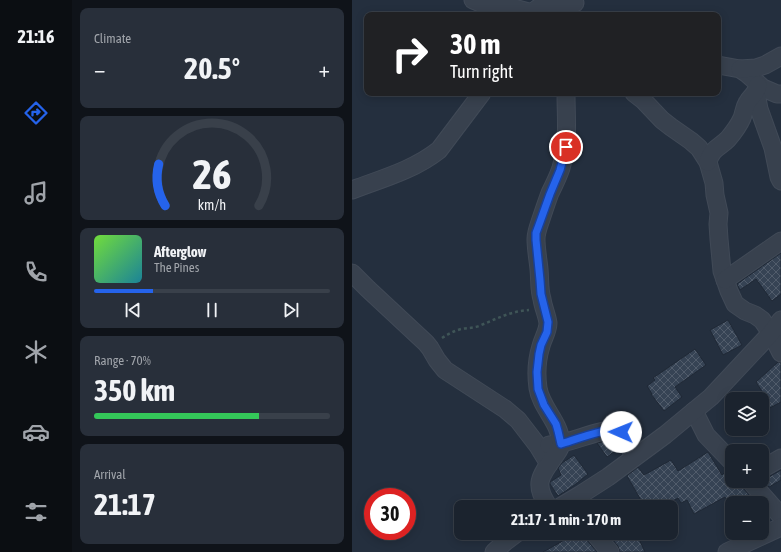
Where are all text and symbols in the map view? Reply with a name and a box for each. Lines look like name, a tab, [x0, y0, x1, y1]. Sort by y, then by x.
text: 21:16	[17, 26, 55, 47]
icon: right	[384, 28, 436, 80]
text: 30 m	[450, 28, 500, 60]
text: Climate	[94, 31, 131, 46]
text: 20.5°	[184, 51, 240, 85]
text: −	[94, 56, 105, 82]
text: +	[319, 56, 330, 82]
text: Turn right	[450, 61, 513, 82]
icon: directions	[22, 99, 50, 127]
pin	[549, 130, 583, 164]
icon: arrive	[555, 136, 577, 158]
text: 26	[192, 150, 232, 198]
icon: music	[22, 179, 50, 207]
text: km/h	[198, 197, 226, 213]
text: Afterglow	[154, 243, 207, 260]
icon: phone	[22, 258, 50, 286]
text: The Pines	[154, 260, 199, 275]
icon: previous	[122, 299, 144, 321]
icon: pause	[201, 299, 223, 321]
icon: next	[280, 299, 302, 321]
icon: climate	[22, 338, 50, 366]
text: Range · 70%	[94, 353, 151, 368]
text: 350 km	[94, 373, 175, 407]
map controls	[725, 392, 769, 540]
button: layers	[725, 392, 769, 436]
position arrow	[600, 411, 642, 453]
icon: car	[22, 418, 50, 446]
button: +	[725, 444, 769, 488]
text: Arrival	[94, 467, 126, 482]
text: 21:17	[94, 487, 156, 521]
speed limit sign: 30	[364, 488, 416, 540]
button: −	[725, 496, 769, 540]
icon: filters	[22, 498, 50, 526]
text: 21:17 · 1 min · 170 m	[511, 511, 621, 528]

